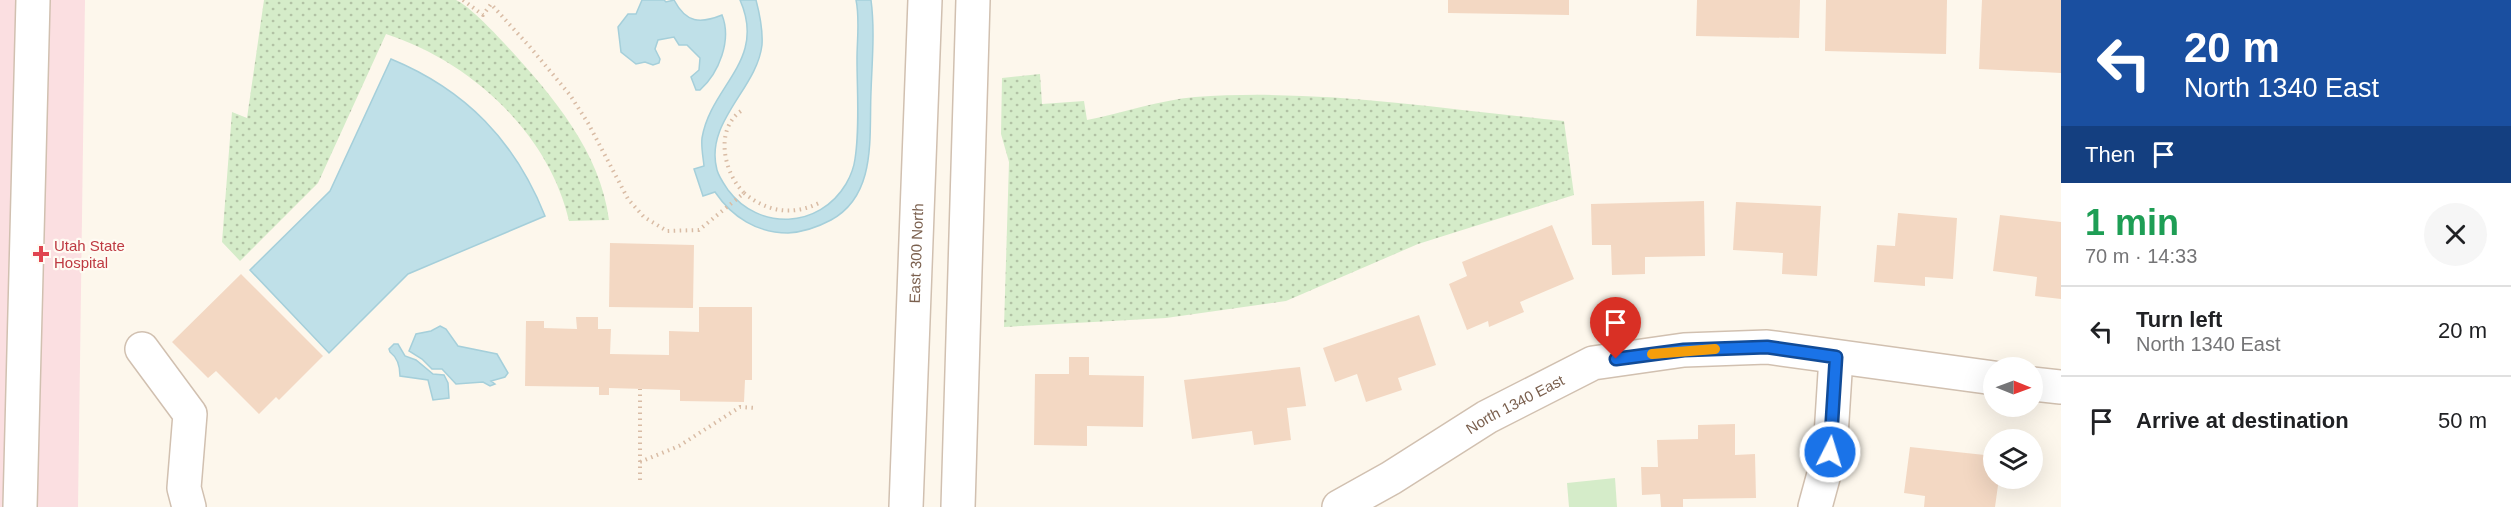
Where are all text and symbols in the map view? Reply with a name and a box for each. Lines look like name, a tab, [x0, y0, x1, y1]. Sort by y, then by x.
icon: left	[2085, 24, 2163, 102]
text: 20 m	[2184, 24, 2280, 71]
text: North 1340 East	[2184, 73, 2379, 103]
icon: arrive	[2147, 138, 2180, 171]
text: Then	[2085, 142, 2135, 167]
text: 1 min	[2085, 202, 2179, 243]
street label: East 300 North	[905, 203, 926, 304]
button: close	[2424, 203, 2487, 266]
place label: Utah State Hospital	[54, 237, 125, 271]
marker: Utah State Hospital	[32, 245, 50, 263]
text: 70 m · 14:33	[2085, 245, 2197, 267]
pin	[1590, 297, 1641, 359]
icon: arrive	[1599, 306, 1632, 339]
text: Turn left	[2136, 307, 2222, 332]
icon: left	[2085, 315, 2118, 348]
text: 20 m	[2438, 318, 2487, 343]
text: North 1340 East	[2136, 333, 2281, 355]
north arrow	[1983, 357, 2043, 417]
map controls	[1983, 357, 2043, 489]
street label: North 1340 East	[1463, 370, 1567, 437]
icon: arrive	[2085, 405, 2118, 438]
text: Arrive at destination	[2136, 408, 2349, 433]
text: 50 m	[2438, 408, 2487, 433]
position arrow	[1798, 420, 1862, 484]
button: layers	[1983, 429, 2043, 489]

